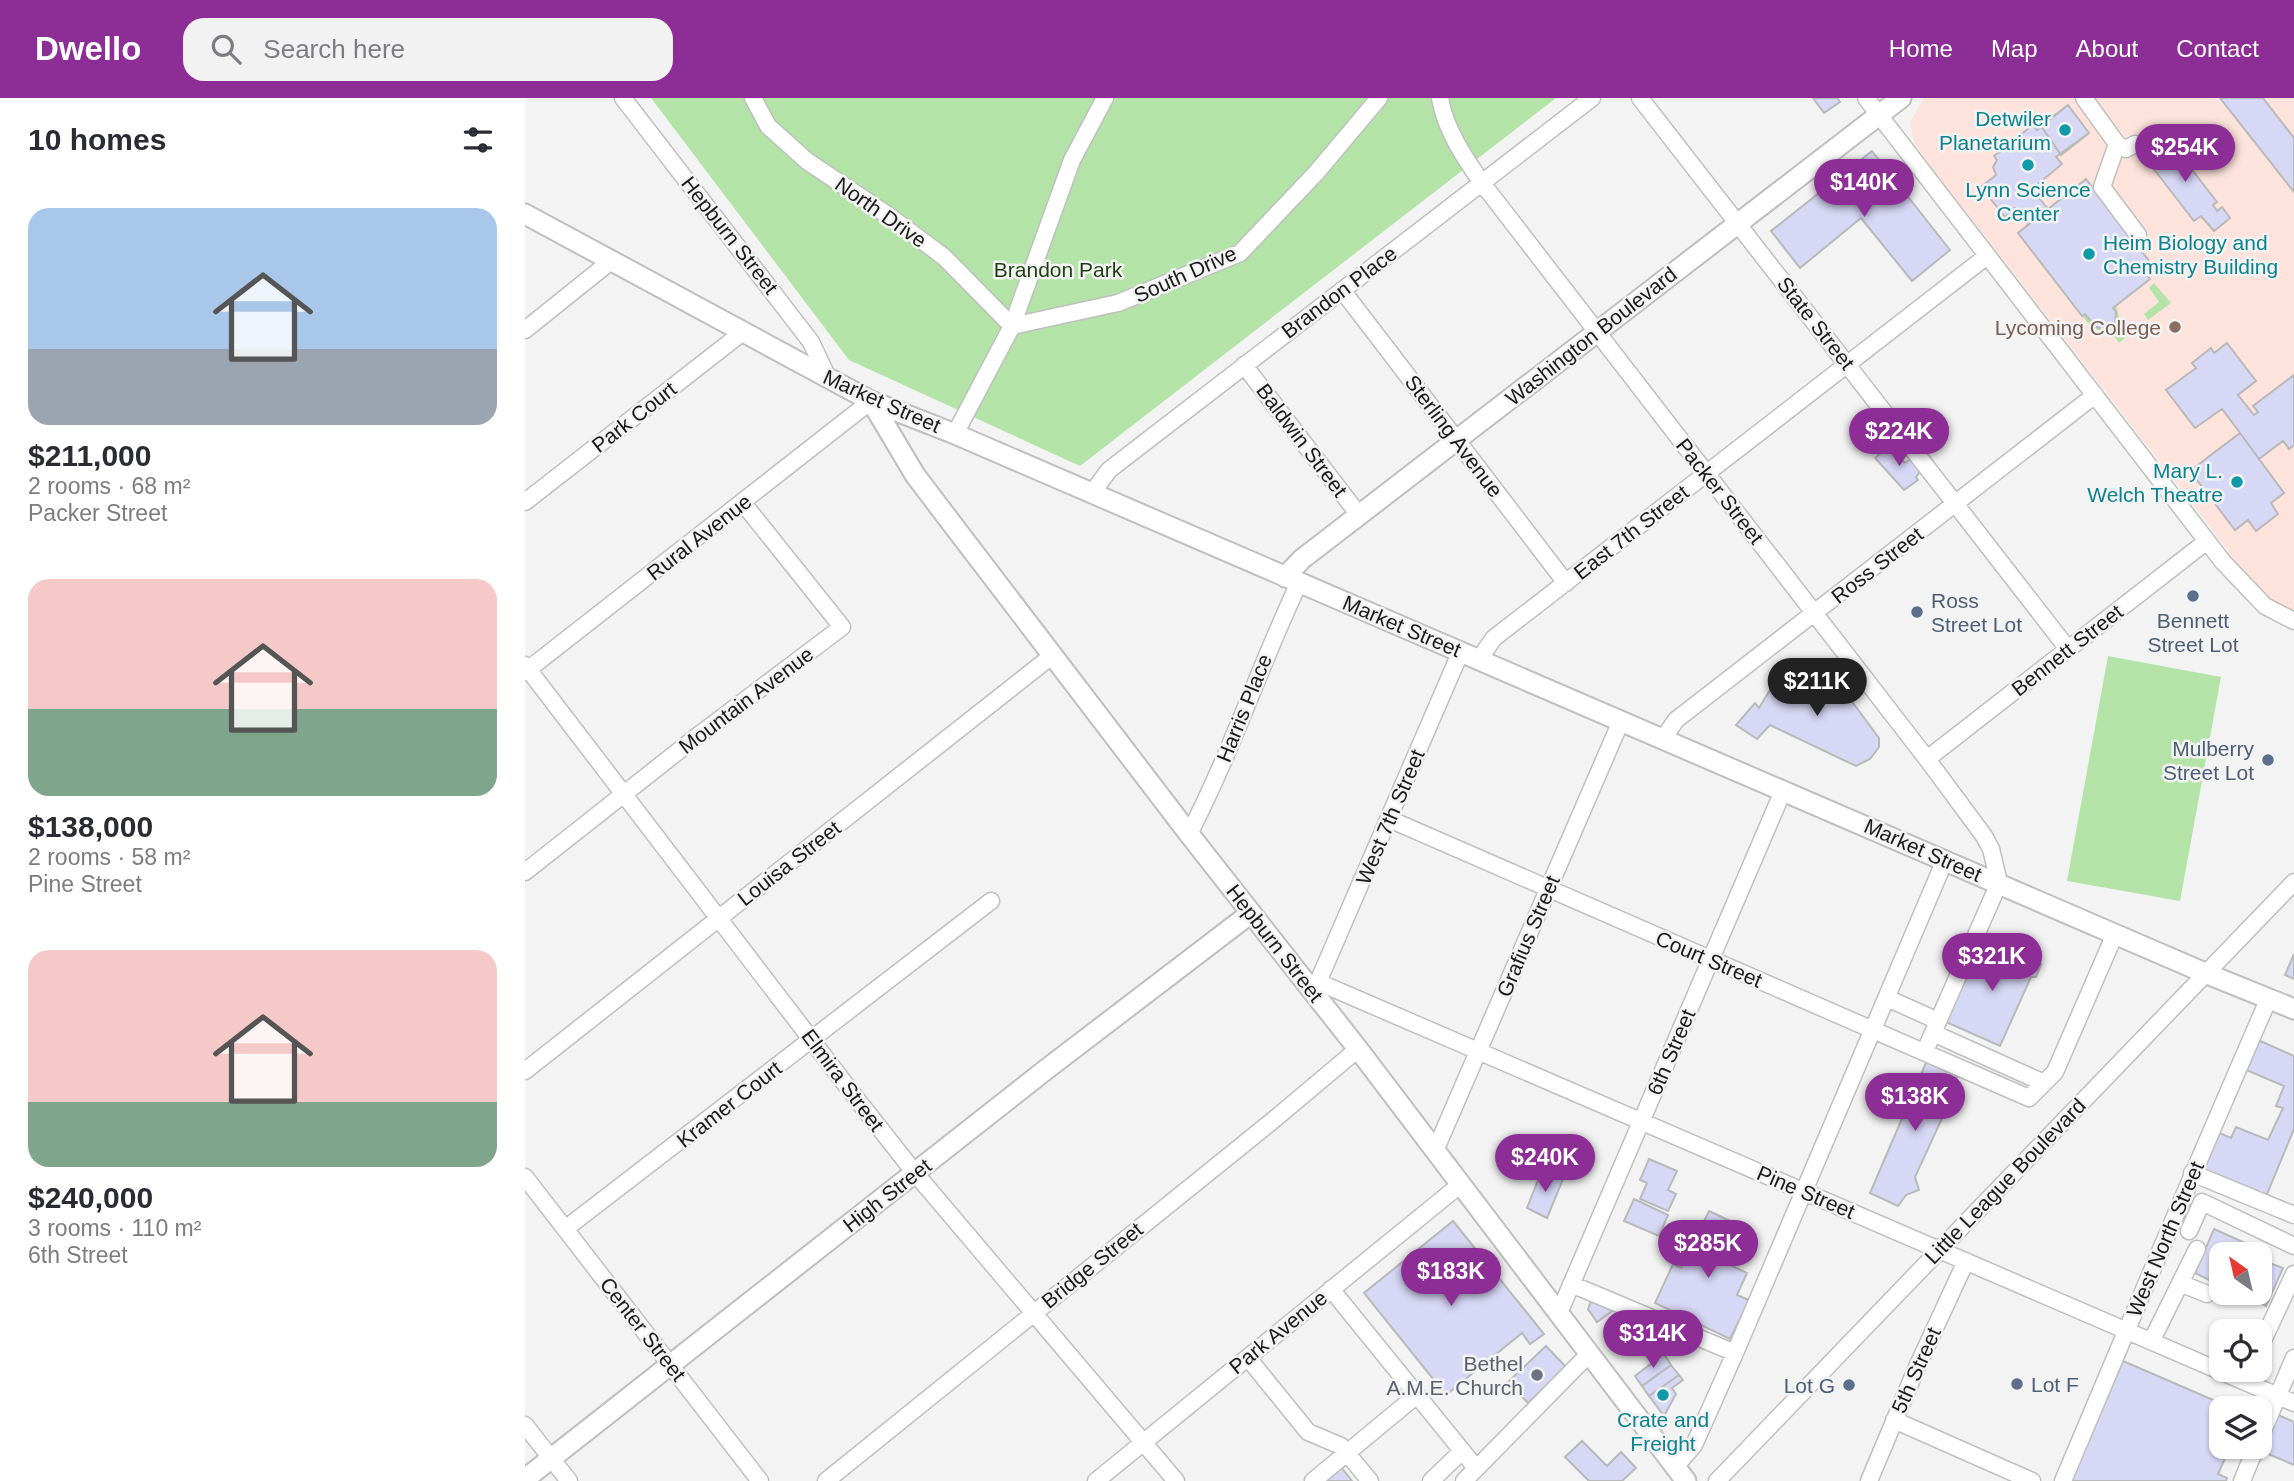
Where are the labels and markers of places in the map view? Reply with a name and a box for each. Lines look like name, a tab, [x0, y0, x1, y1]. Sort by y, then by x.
place label: Detwiler Planetarium	[1939, 107, 2051, 154]
marker: Detwiler Planetarium	[2057, 122, 2073, 138]
pin: $254K	[2136, 125, 2234, 184]
marker: Lynn Science Center	[2020, 157, 2036, 173]
pin: $140K	[1815, 159, 1913, 219]
place label: Lynn Science Center	[1965, 178, 2091, 225]
place label: Heim Biology and Chemistry Building	[2103, 231, 2278, 278]
marker: Heim Biology and Chemistry Building	[2081, 246, 2097, 262]
place label: Lycoming College	[1995, 316, 2161, 339]
marker: Lycoming College	[2167, 319, 2183, 335]
pin: $224K	[1850, 408, 1948, 468]
place label: Mary L. Welch Theatre	[2087, 459, 2223, 506]
marker: Mary L. Welch Theatre	[2229, 474, 2245, 490]
marker: Bennett Street Lot	[2185, 588, 2201, 604]
place label: Ross Street Lot	[1931, 589, 2022, 636]
marker: Ross Street Lot	[1909, 604, 1925, 620]
place label: Bennett Street Lot	[2147, 609, 2239, 656]
pin: $211K	[1768, 658, 1866, 718]
place label: Mulberry Street Lot	[2163, 737, 2254, 784]
marker: Mulberry Street Lot	[2260, 752, 2276, 768]
pin: $321K	[1943, 934, 2041, 993]
pin: $138K	[1866, 1074, 1964, 1133]
pin: $240K	[1496, 1134, 1594, 1194]
pin: $285K	[1659, 1220, 1757, 1280]
pin: $183K	[1402, 1248, 1500, 1308]
pin: $314K	[1604, 1310, 1702, 1370]
place label: Bethel A.M.E. Church	[1386, 1352, 1523, 1399]
marker: Bethel A.M.E. Church	[1529, 1367, 1545, 1383]
place label: Lot F	[2031, 1373, 2079, 1396]
place label: Lot G	[1784, 1374, 1835, 1397]
marker: Lot F	[2009, 1376, 2025, 1392]
marker: Lot G	[1841, 1377, 1857, 1393]
marker: Crate and Freight	[1655, 1387, 1671, 1403]
place label: Crate and Freight	[1617, 1408, 1709, 1455]

